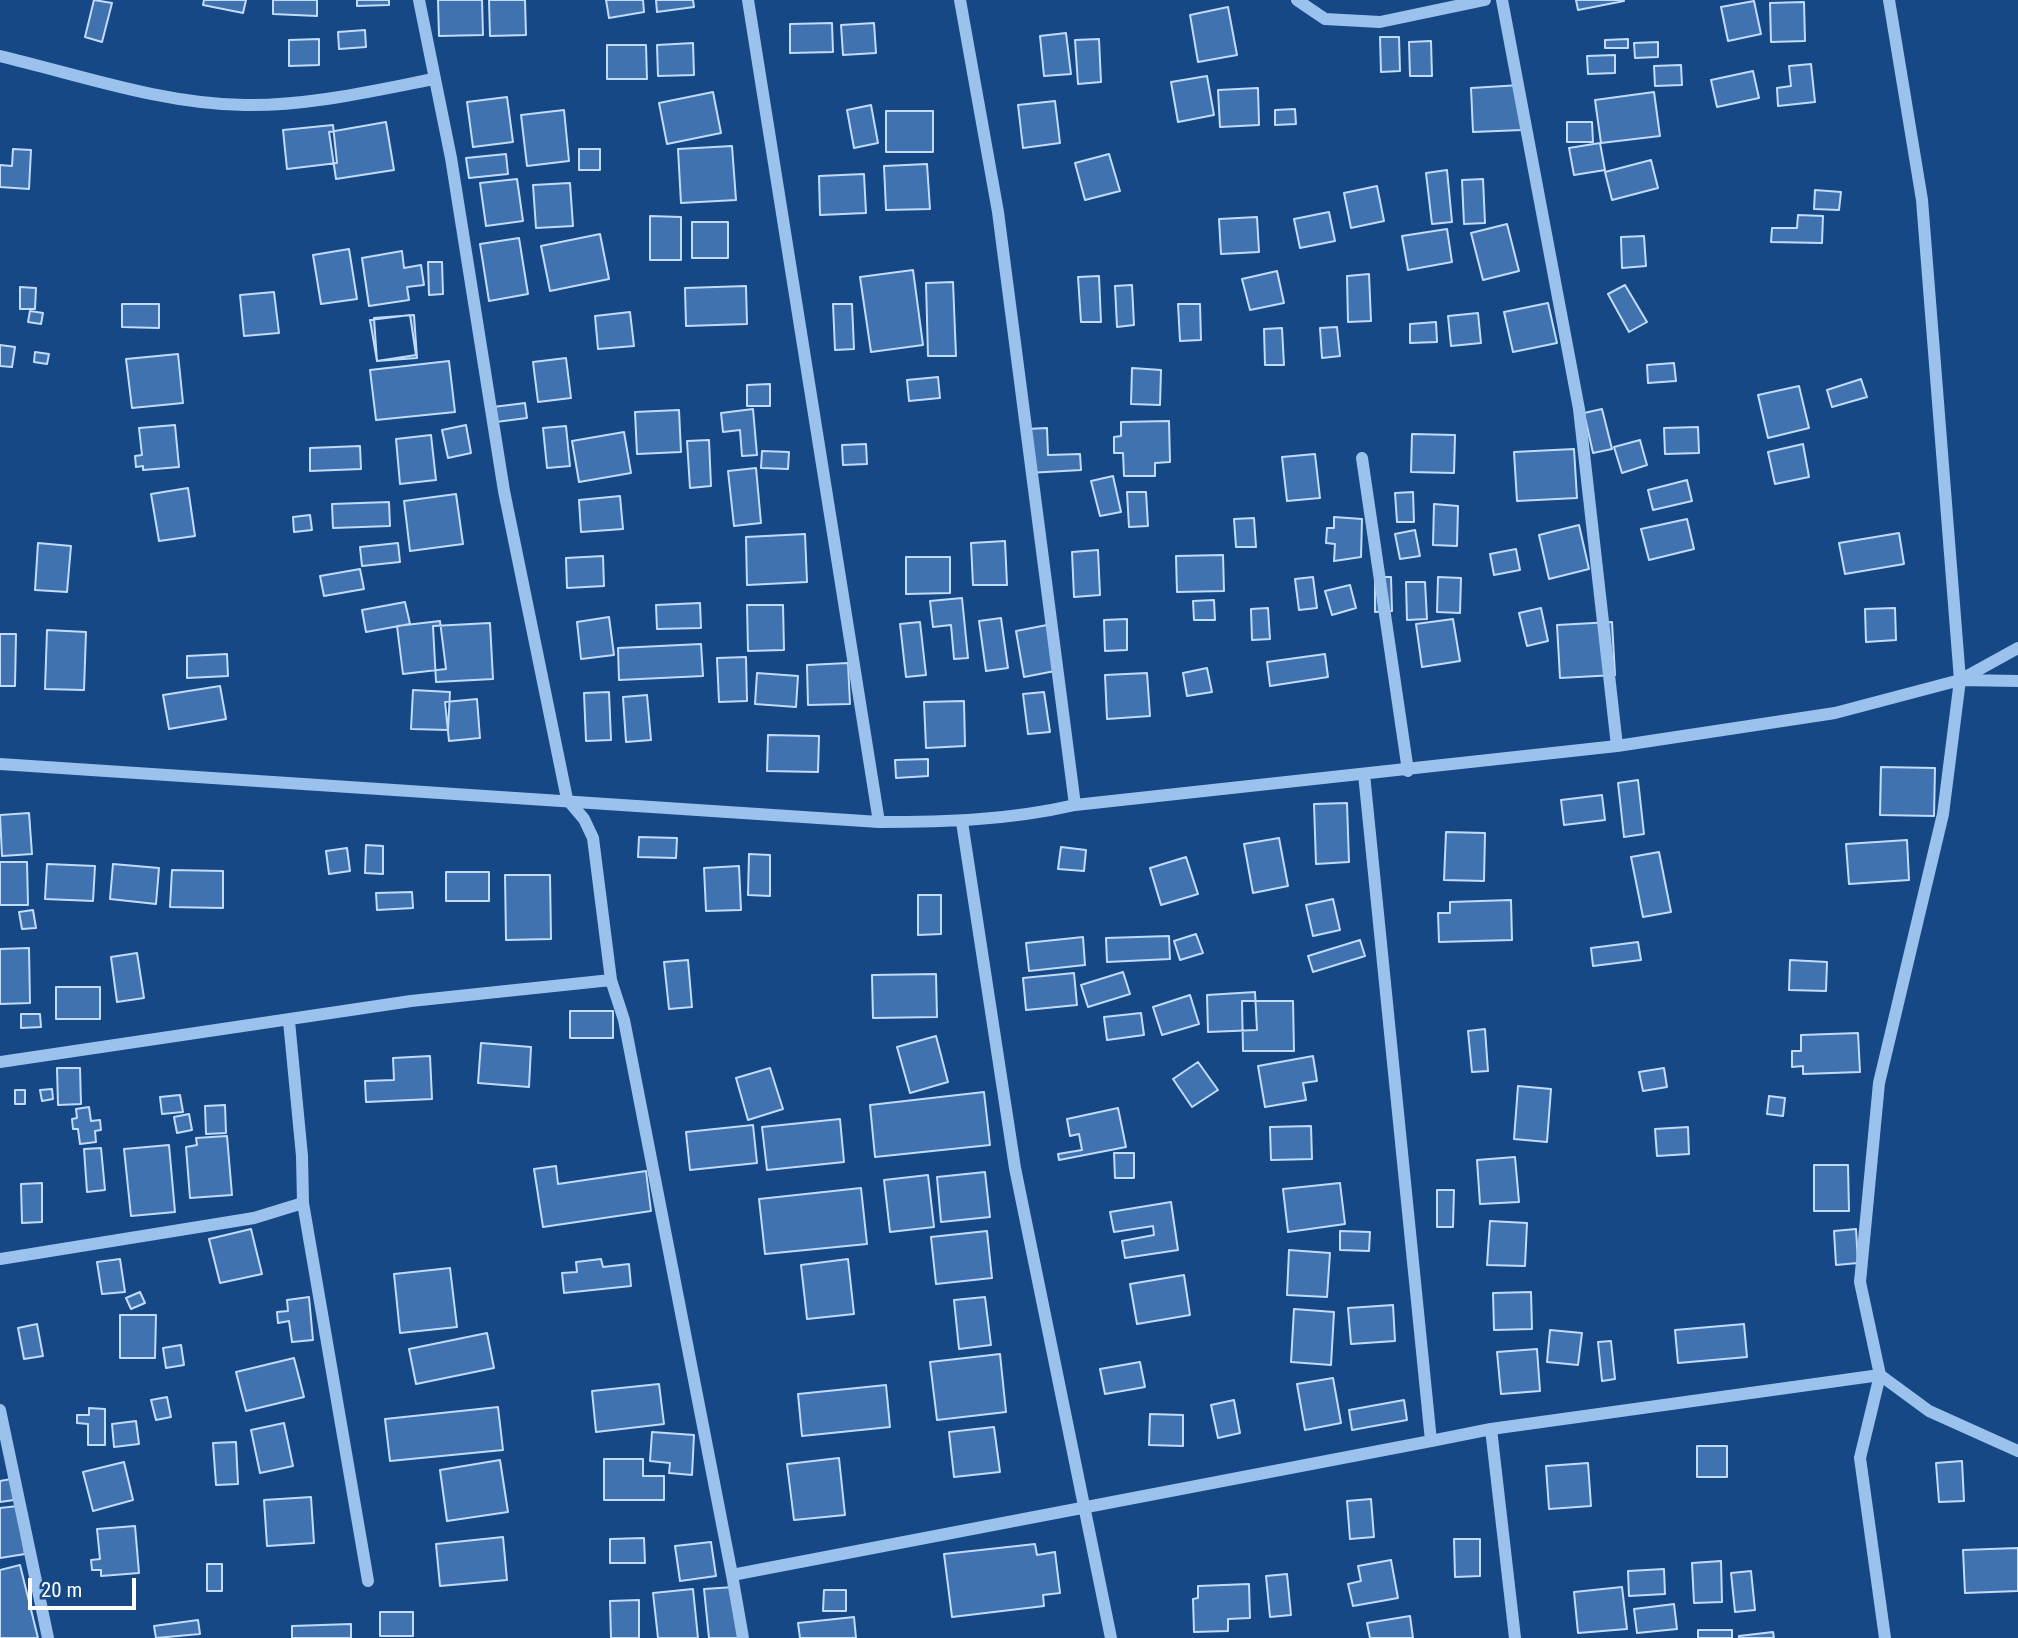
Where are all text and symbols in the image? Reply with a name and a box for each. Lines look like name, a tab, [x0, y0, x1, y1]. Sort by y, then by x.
scale bar	[32, 1564, 140, 1608]
text: 20 m	[41, 1578, 82, 1602]

